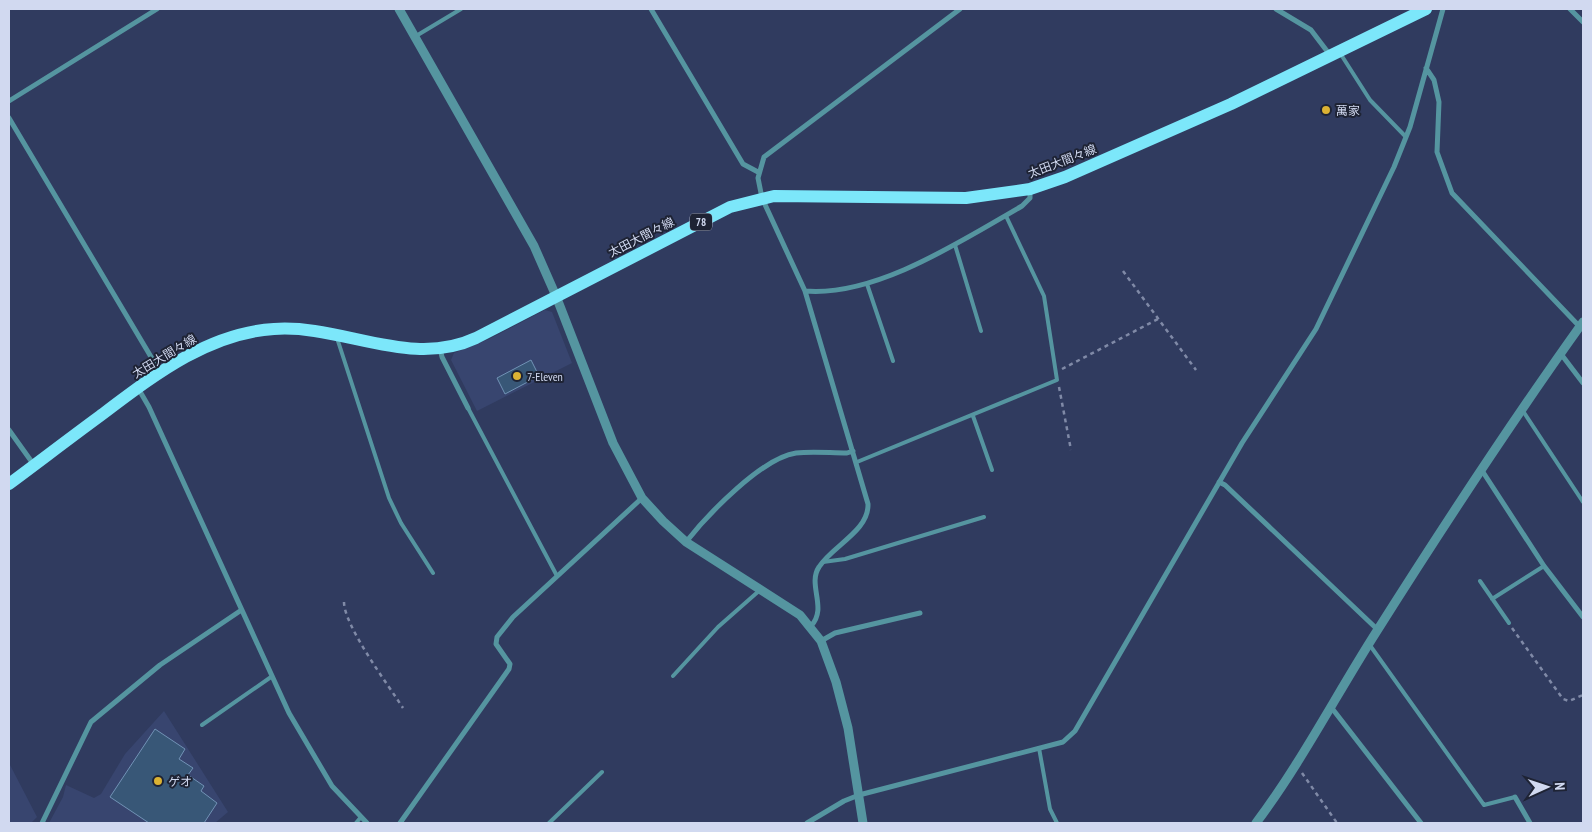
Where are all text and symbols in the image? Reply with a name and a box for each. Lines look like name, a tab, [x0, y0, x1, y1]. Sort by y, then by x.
place label: 萬家	[1336, 103, 1360, 118]
marker: 萬家	[1320, 104, 1332, 116]
street label: 太田大間々線	[1026, 141, 1098, 181]
road number: 78	[690, 213, 712, 230]
street label: 太田大間々線	[606, 214, 676, 260]
street label: 太田大間々線	[129, 331, 199, 381]
place label: 7-Eleven	[527, 369, 563, 384]
marker: 7-Eleven	[511, 370, 523, 382]
north arrow	[1522, 762, 1572, 812]
place label: ゲオ	[168, 774, 192, 789]
marker: ゲオ	[152, 775, 164, 787]
text: N	[1551, 782, 1569, 791]

